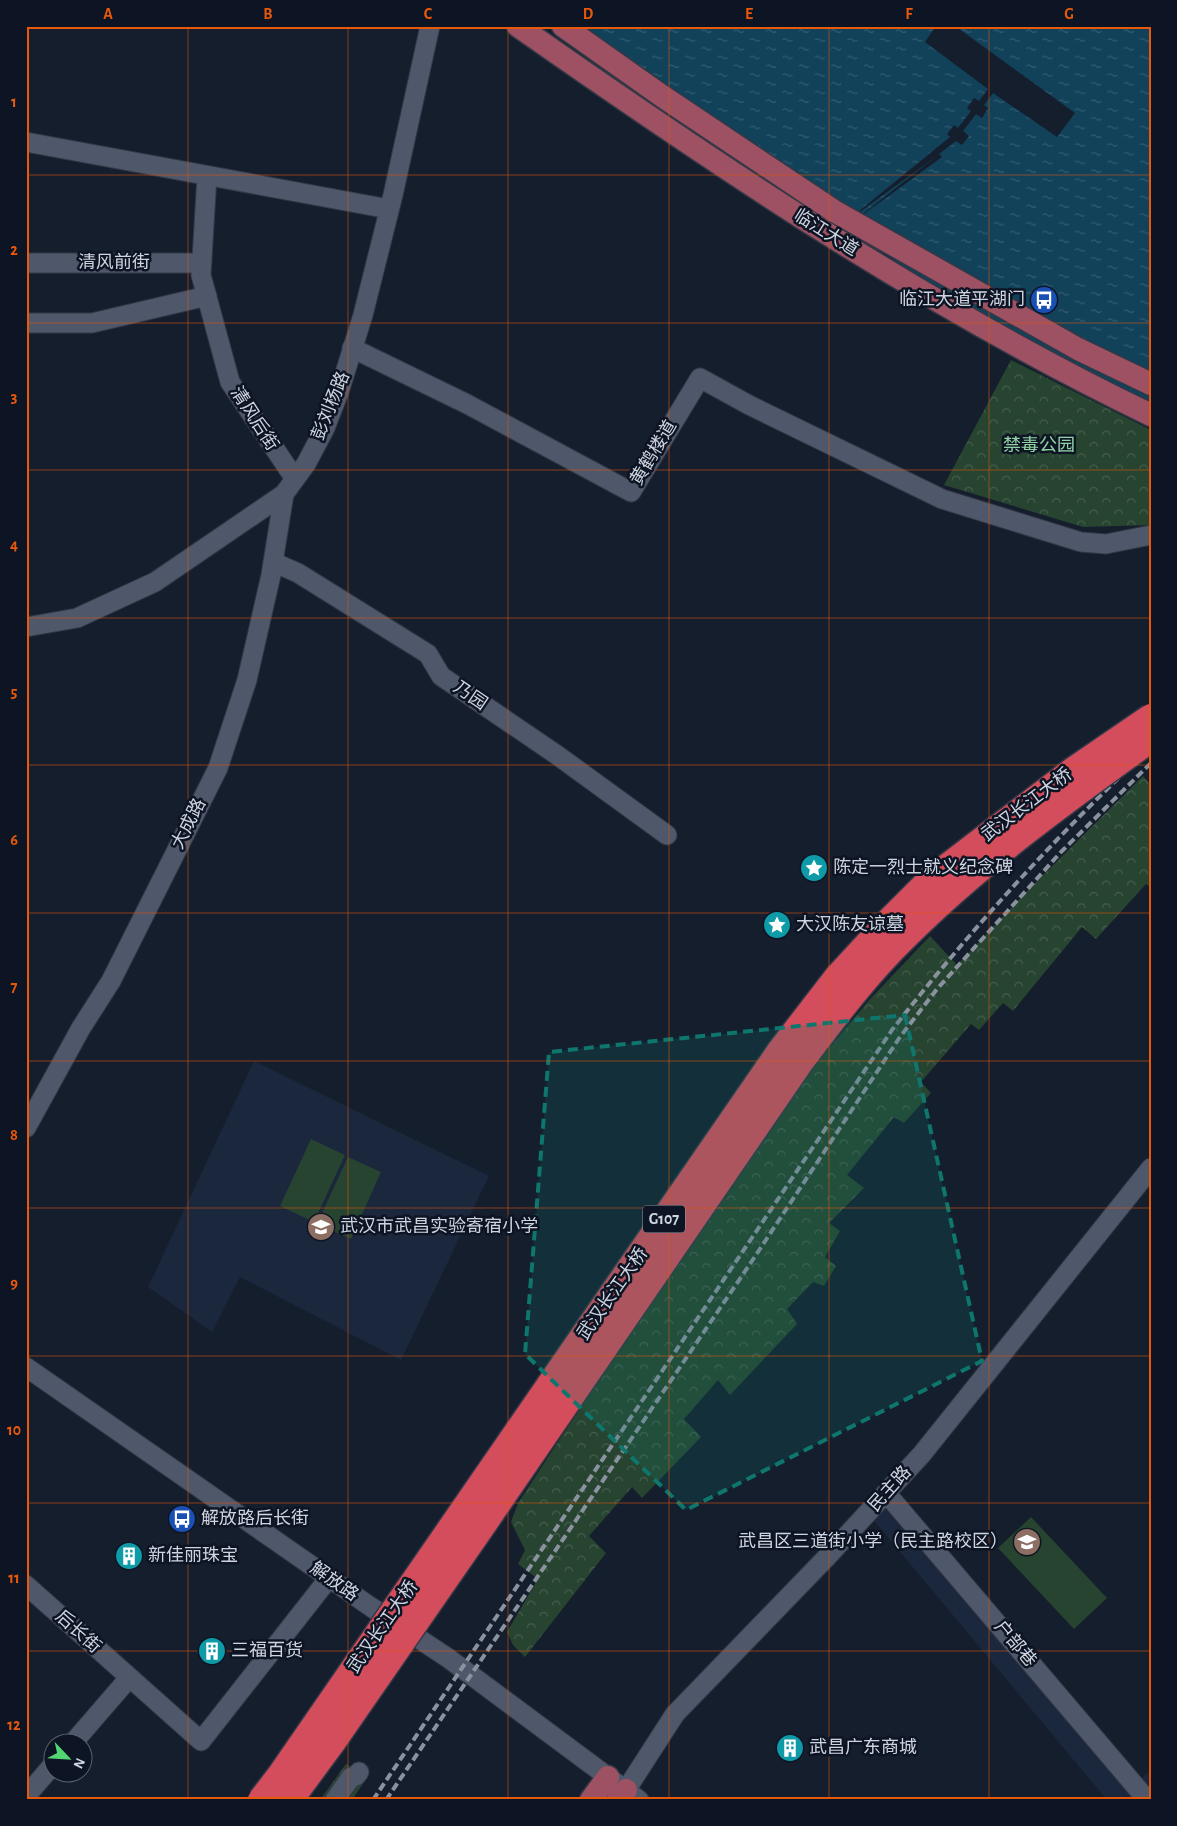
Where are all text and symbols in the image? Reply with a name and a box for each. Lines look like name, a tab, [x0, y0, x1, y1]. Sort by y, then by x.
text: A	[103, 6, 113, 22]
text: B	[263, 6, 273, 22]
text: C	[424, 6, 433, 22]
text: D	[583, 6, 594, 22]
text: E	[745, 6, 753, 22]
text: F	[905, 6, 913, 22]
text: G	[1064, 6, 1074, 22]
text: 1	[11, 94, 17, 110]
street label: 临江大道	[791, 205, 862, 260]
text: 2	[10, 242, 18, 258]
street label: 清风前街	[78, 252, 150, 272]
bus stop icon: 临江大道平湖门	[1029, 285, 1059, 315]
place label: 临江大道平湖门	[899, 289, 1025, 309]
street label: 彭刘杨路	[307, 369, 353, 443]
street label: 清风后街	[227, 383, 283, 454]
text: 3	[11, 389, 18, 405]
street label: 黄鹤楼道	[626, 416, 680, 488]
park label: 禁毒公园	[1003, 435, 1075, 455]
text: 4	[10, 537, 18, 553]
street label: 乃园	[450, 678, 491, 714]
text: 5	[11, 684, 18, 700]
street label: 武汉长江大桥	[977, 764, 1076, 845]
street label: 大成路	[167, 795, 209, 852]
text: 6	[10, 832, 18, 848]
place icon: 陈定一烈士就义纪念碑	[799, 853, 829, 883]
place label: 陈定一烈士就义纪念碑	[833, 857, 1013, 877]
place icon: 大汉陈友谅墓	[762, 910, 792, 940]
place label: 大汉陈友谅墓	[796, 914, 904, 934]
text: 7	[11, 979, 18, 995]
text: 8	[10, 1127, 18, 1143]
road number: G107	[643, 1206, 685, 1232]
school or university icon: 武汉市武昌实验寄宿小学	[306, 1212, 336, 1242]
place label: 武汉市武昌实验寄宿小学	[340, 1216, 538, 1236]
street label: 武汉长江大桥	[573, 1243, 651, 1343]
text: 9	[10, 1275, 18, 1291]
text: 10	[7, 1422, 21, 1438]
street label: 民主路	[864, 1462, 915, 1515]
bus stop icon: 解放路后长街	[167, 1504, 197, 1534]
place label: 解放路后长街	[201, 1508, 309, 1528]
school or university icon: 武昌区三道街小学（民主路校区）	[1012, 1527, 1042, 1557]
place label: 武昌区三道街小学（民主路校区）	[738, 1531, 1008, 1551]
building icon: 新佳丽珠宝	[114, 1541, 144, 1571]
place label: 新佳丽珠宝	[148, 1545, 238, 1565]
street label: 解放路	[307, 1558, 362, 1605]
text: 11	[8, 1570, 20, 1586]
street label: 武汉长江大桥	[343, 1576, 421, 1676]
street label: 后长街	[52, 1606, 105, 1657]
street label: 户部巷	[991, 1616, 1041, 1670]
building icon: 三福百货	[197, 1636, 227, 1666]
place label: 三福百货	[231, 1640, 303, 1660]
text: 12	[7, 1717, 21, 1733]
building icon: 武昌广东商城	[775, 1733, 805, 1763]
north arrow	[42, 1734, 92, 1784]
place label: 武昌广东商城	[809, 1737, 917, 1757]
text: N	[70, 1756, 87, 1770]

